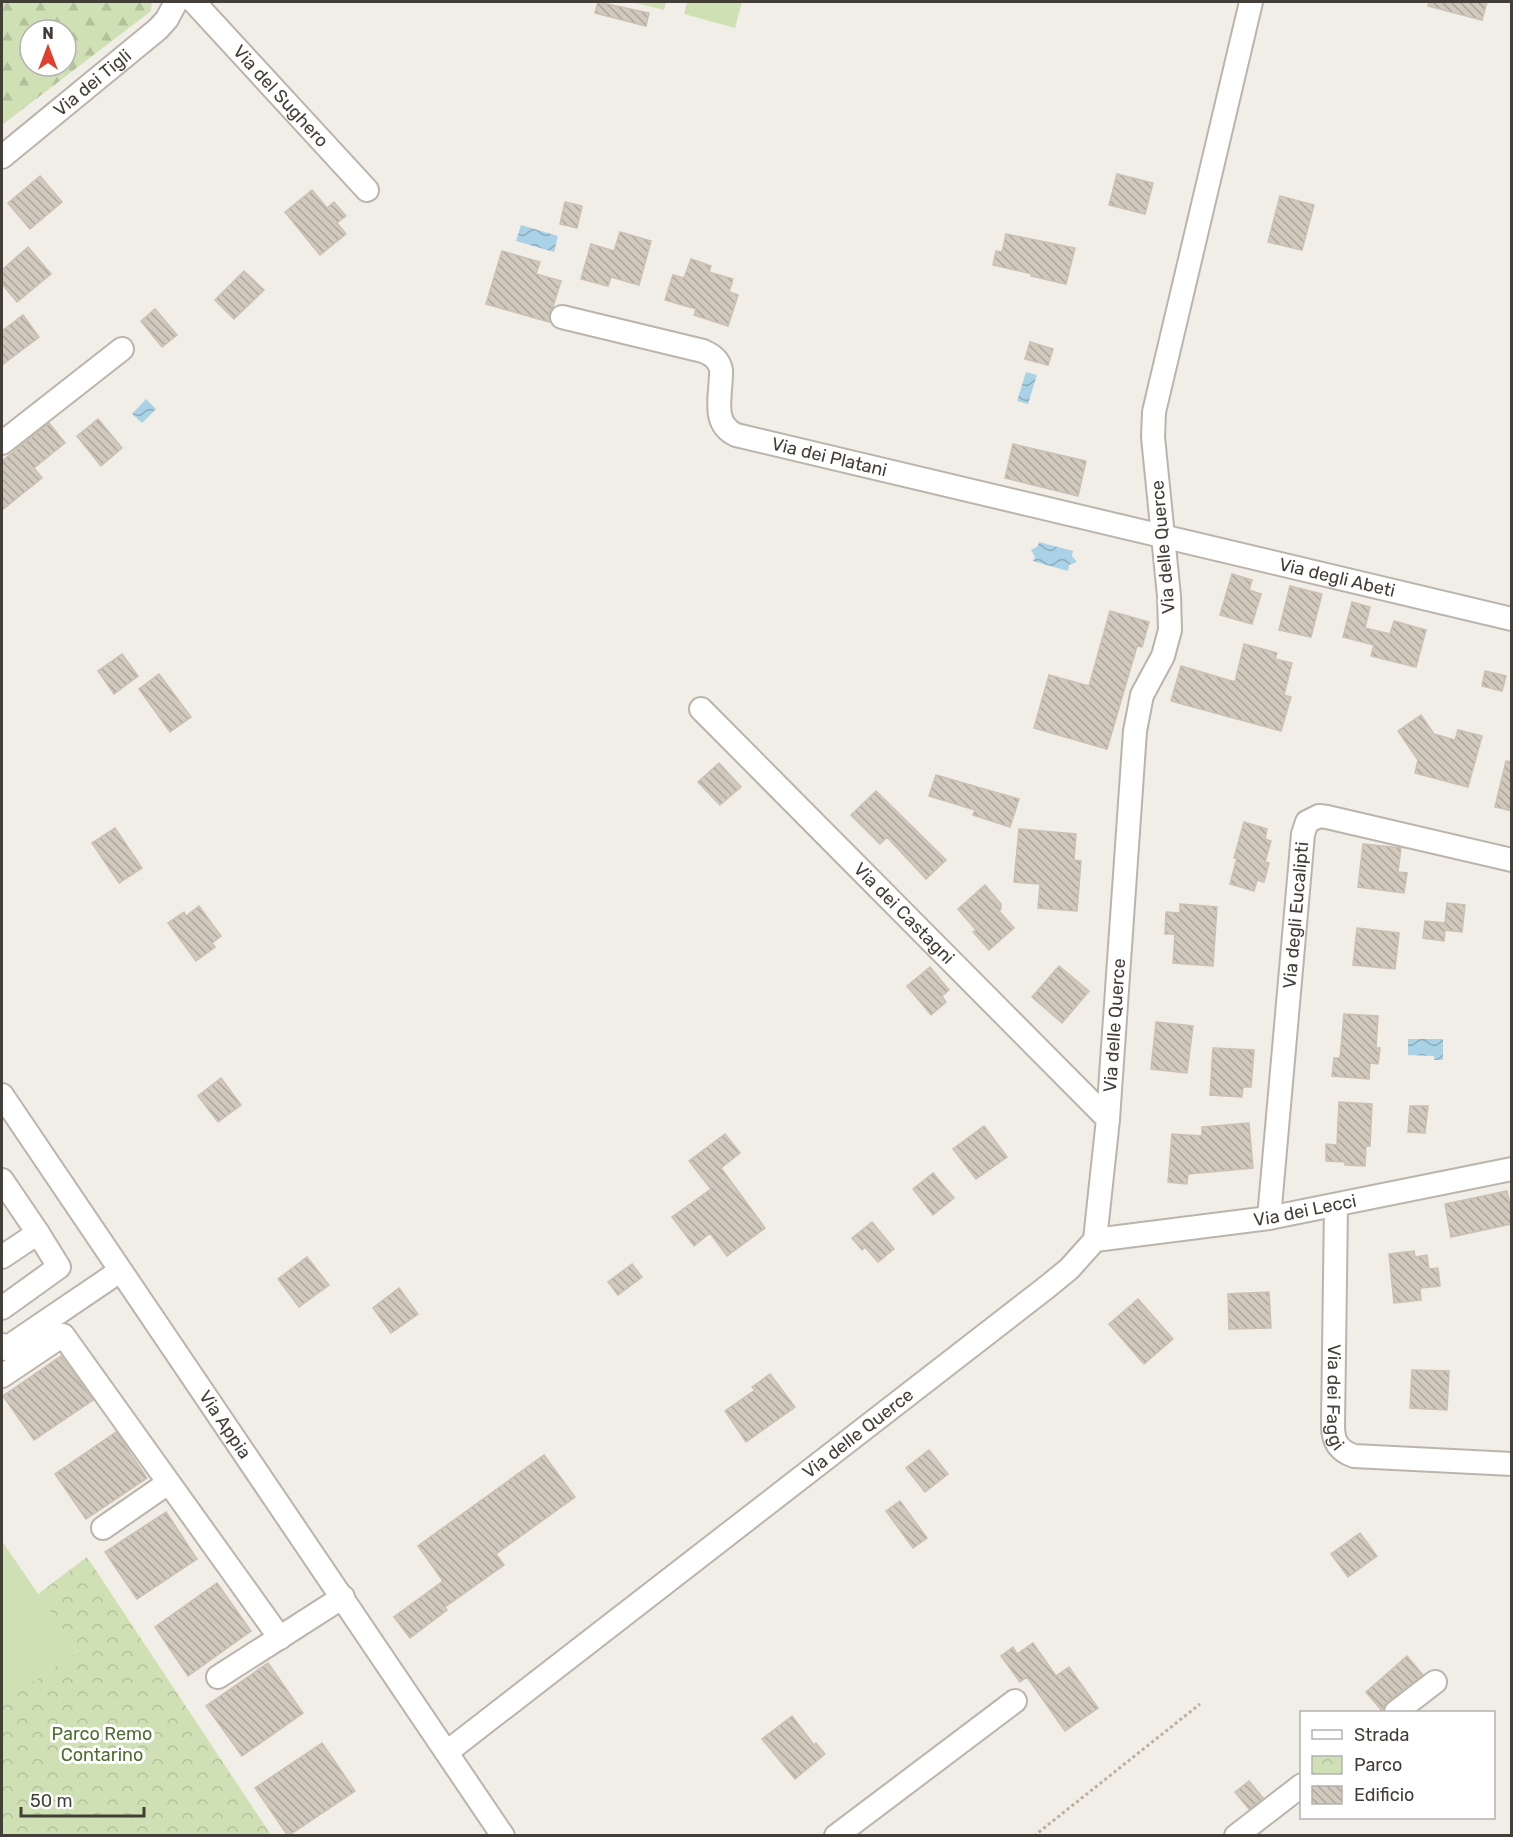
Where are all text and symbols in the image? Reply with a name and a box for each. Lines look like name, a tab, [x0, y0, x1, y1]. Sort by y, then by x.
north arrow	[18, 18, 78, 78]
text: N	[42, 24, 54, 43]
street label: Via del Sughero	[228, 41, 333, 152]
street label: Via dei Tigli	[49, 45, 136, 121]
street label: Via dei Platani	[769, 433, 889, 481]
street label: Via delle Querce	[1146, 479, 1180, 615]
street label: Via degli Abeti	[1277, 553, 1398, 602]
street label: Via degli Eucalipti	[1278, 841, 1313, 990]
street label: Via dei Castagni	[849, 858, 959, 969]
street label: Via delle Querce	[1099, 958, 1130, 1093]
street label: Via dei Lecci	[1252, 1190, 1358, 1231]
street label: Via dei Faggi	[1322, 1344, 1349, 1455]
street label: Via delle Querce	[798, 1384, 918, 1483]
street label: Via Appia	[194, 1386, 256, 1463]
legend	[1300, 1711, 1495, 1819]
park label: Parco Remo Contarino	[52, 1723, 152, 1766]
text: Strada	[1354, 1724, 1410, 1746]
text: Parco	[1354, 1754, 1402, 1776]
scale bar	[21, 1780, 144, 1818]
text: Edificio	[1354, 1784, 1414, 1806]
text: 50 m	[30, 1790, 73, 1812]

